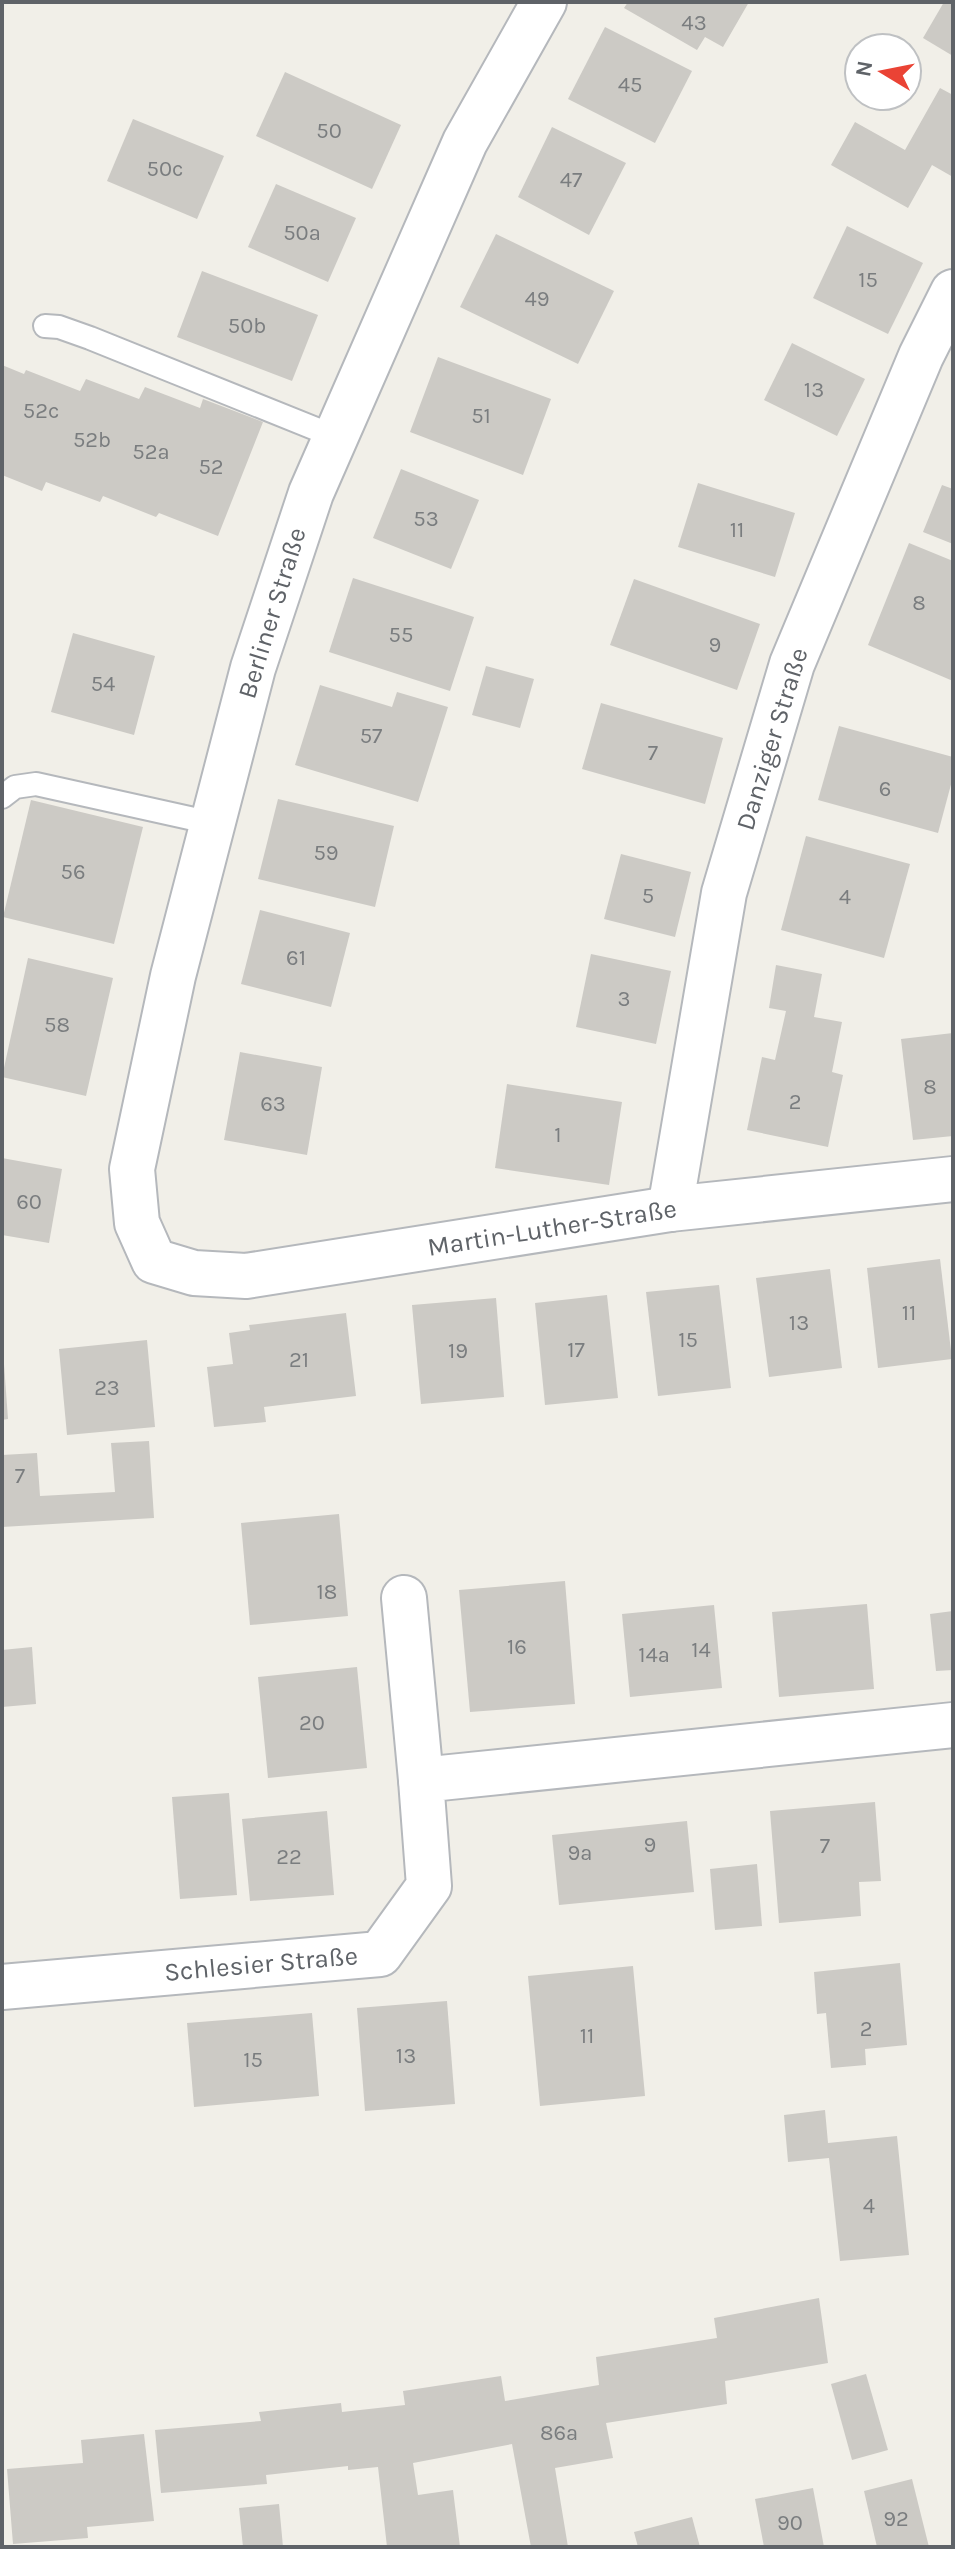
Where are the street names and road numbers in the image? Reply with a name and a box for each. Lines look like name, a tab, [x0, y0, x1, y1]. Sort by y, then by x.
street label: Berliner Straße	[231, 524, 313, 702]
street label: Danziger Straße	[729, 644, 815, 834]
street label: Martin-Luther-Straße	[425, 1193, 679, 1263]
street label: Schlesier Straße	[163, 1940, 359, 1988]

